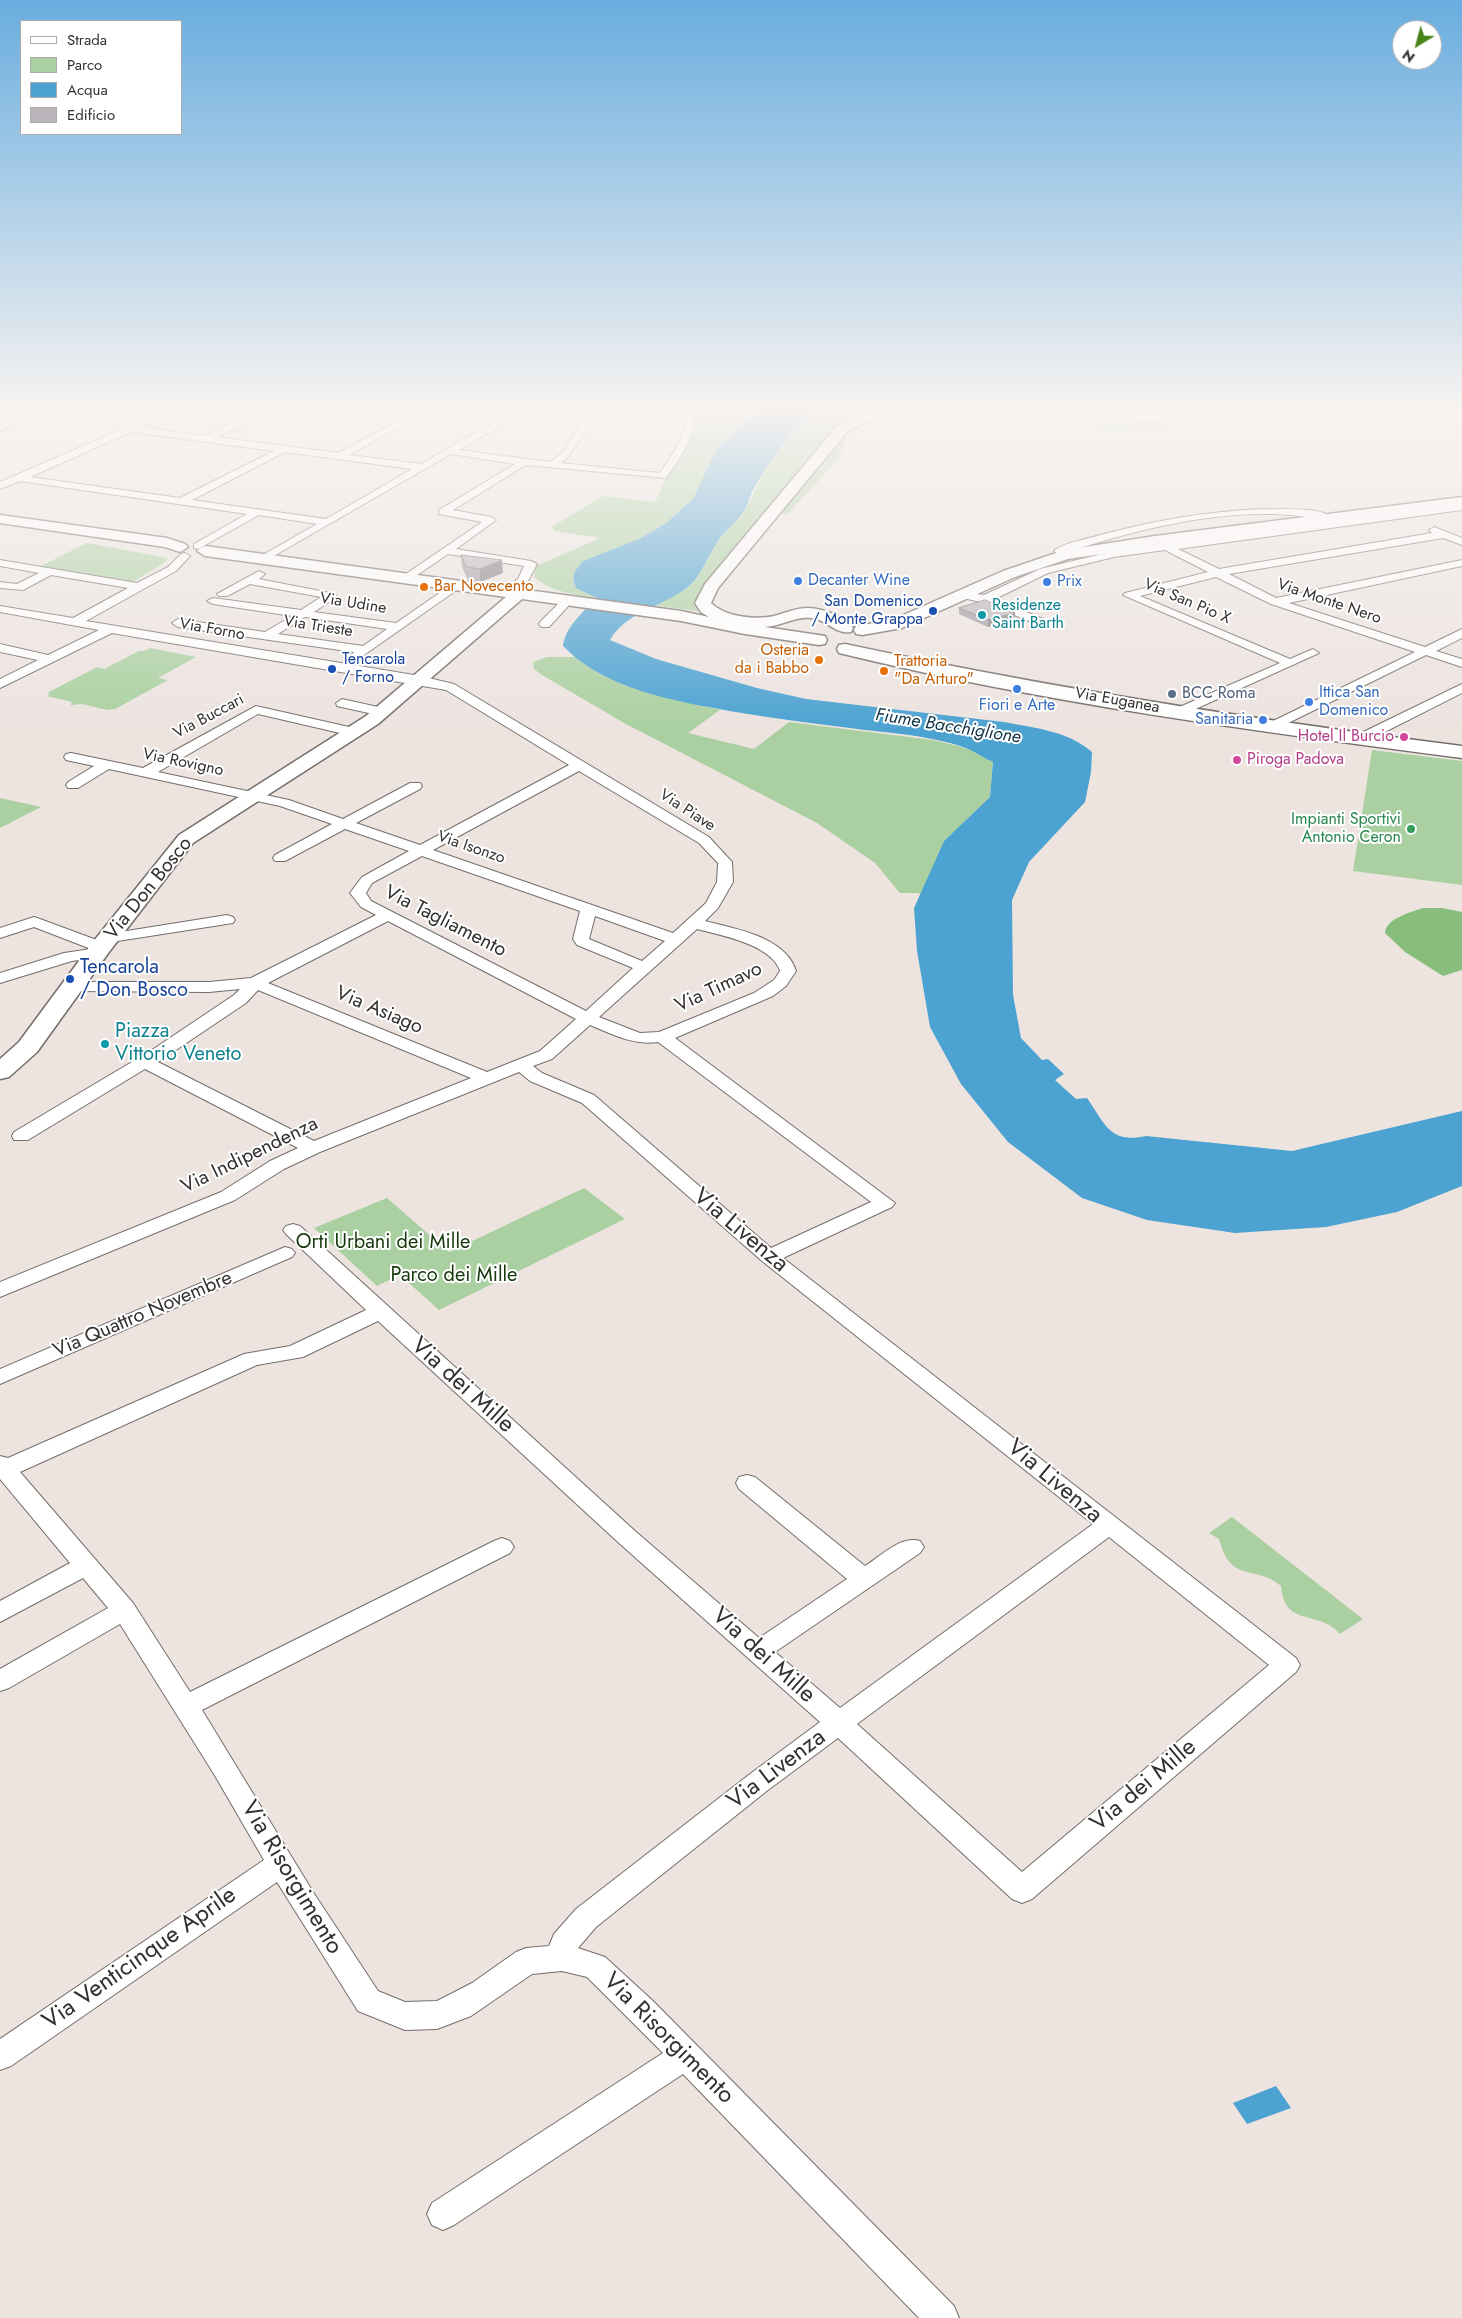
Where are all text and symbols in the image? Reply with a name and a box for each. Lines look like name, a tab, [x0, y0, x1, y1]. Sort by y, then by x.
legend	[20, 20, 182, 135]
north arrow	[1392, 20, 1442, 70]
text: Strada	[67, 29, 107, 51]
text: N	[1398, 45, 1419, 68]
text: Parco	[67, 54, 102, 76]
text: Acqua	[67, 79, 108, 101]
text: Edificio	[67, 104, 115, 126]
place label: Decanter Wine	[808, 571, 910, 591]
place label: Prix	[1057, 572, 1082, 592]
marker: Decanter Wine	[792, 575, 804, 587]
street label: Via San Pio X	[1141, 575, 1233, 629]
street label: Via Monte Nero	[1274, 575, 1384, 629]
marker: Prix	[1041, 576, 1053, 588]
place label: Bar Novecento	[434, 577, 534, 597]
marker: Bar Novecento	[418, 581, 430, 593]
street label: Via Udine	[318, 589, 388, 619]
place label: San Domenico / Monte Grappa	[811, 592, 923, 630]
place label: Residenze Saint Barth	[992, 596, 1064, 634]
marker: San Domenico / Monte Grappa	[927, 605, 939, 617]
marker: Residenze Saint Barth	[976, 609, 988, 621]
street label: Via Trieste	[282, 612, 354, 642]
street label: Via Forno	[178, 615, 246, 645]
place label: Osteria da i Babbo	[735, 641, 809, 679]
place label: Tencarola / Forno	[342, 650, 405, 688]
place label: Trattoria "Da Arturo"	[894, 652, 974, 690]
marker: Osteria da i Babbo	[813, 654, 825, 666]
marker: Tencarola / Forno	[326, 663, 338, 675]
marker: Trattoria "Da Arturo"	[878, 665, 890, 677]
marker: Fiori e Arte	[1011, 683, 1023, 695]
place label: Ittica San Domenico	[1319, 683, 1388, 721]
street label: Via Euganea	[1073, 684, 1161, 718]
place label: BCC Roma	[1182, 684, 1256, 704]
marker: BCC Roma	[1166, 688, 1178, 700]
street label: Via Buccari	[170, 690, 248, 744]
place label: Fiori e Arte	[979, 696, 1055, 716]
marker: Ittica San Domenico	[1303, 696, 1315, 708]
water label: Fiume Bacchiglione	[874, 705, 1022, 749]
place label: Sanitaria	[1195, 710, 1253, 730]
marker: Sanitaria	[1257, 714, 1269, 726]
place label: Hotel Il Burcio	[1298, 727, 1394, 747]
marker: Hotel Il Burcio	[1398, 731, 1410, 743]
street label: Via Rovigno	[141, 745, 225, 781]
place label: Piroga Padova	[1247, 750, 1344, 770]
marker: Piroga Padova	[1231, 754, 1243, 766]
street label: Via Piave	[655, 786, 719, 836]
place label: Impianti Sportivi Antonio Ceron	[1291, 810, 1401, 848]
marker: Impianti Sportivi Antonio Ceron	[1405, 823, 1417, 835]
street label: Via Isonzo	[435, 827, 507, 869]
street label: Via Don Bosco	[100, 833, 198, 945]
street label: Via Tagliamento	[380, 881, 510, 963]
place label: Tencarola / Don Bosco	[80, 956, 188, 1003]
street label: Via Timavo	[672, 957, 766, 1019]
marker: Tencarola / Don Bosco	[64, 973, 76, 985]
street label: Via Asiago	[332, 982, 426, 1040]
place label: Piazza Vittorio Veneto	[115, 1020, 241, 1067]
marker: Piazza Vittorio Veneto	[99, 1038, 111, 1050]
street label: Via Indipendenza	[178, 1113, 322, 1199]
street label: Via Livenza	[686, 1183, 794, 1279]
park label: Orti Urbani dei Mille	[296, 1231, 470, 1255]
park label: Parco dei Mille	[391, 1264, 517, 1288]
street label: Via Quattro Novembre	[50, 1266, 236, 1364]
street label: Via dei Mille	[404, 1332, 520, 1440]
street label: Via Livenza	[1000, 1434, 1108, 1530]
street label: Via dei Mille	[705, 1602, 821, 1710]
street label: Via Livenza	[722, 1724, 832, 1816]
street label: Via dei Mille	[1085, 1733, 1203, 1839]
street label: Via Risorgimento	[234, 1796, 348, 1960]
street label: Via Venticinque Aprile	[38, 1881, 242, 2037]
street label: Via Risorgimento	[596, 1967, 740, 2111]

